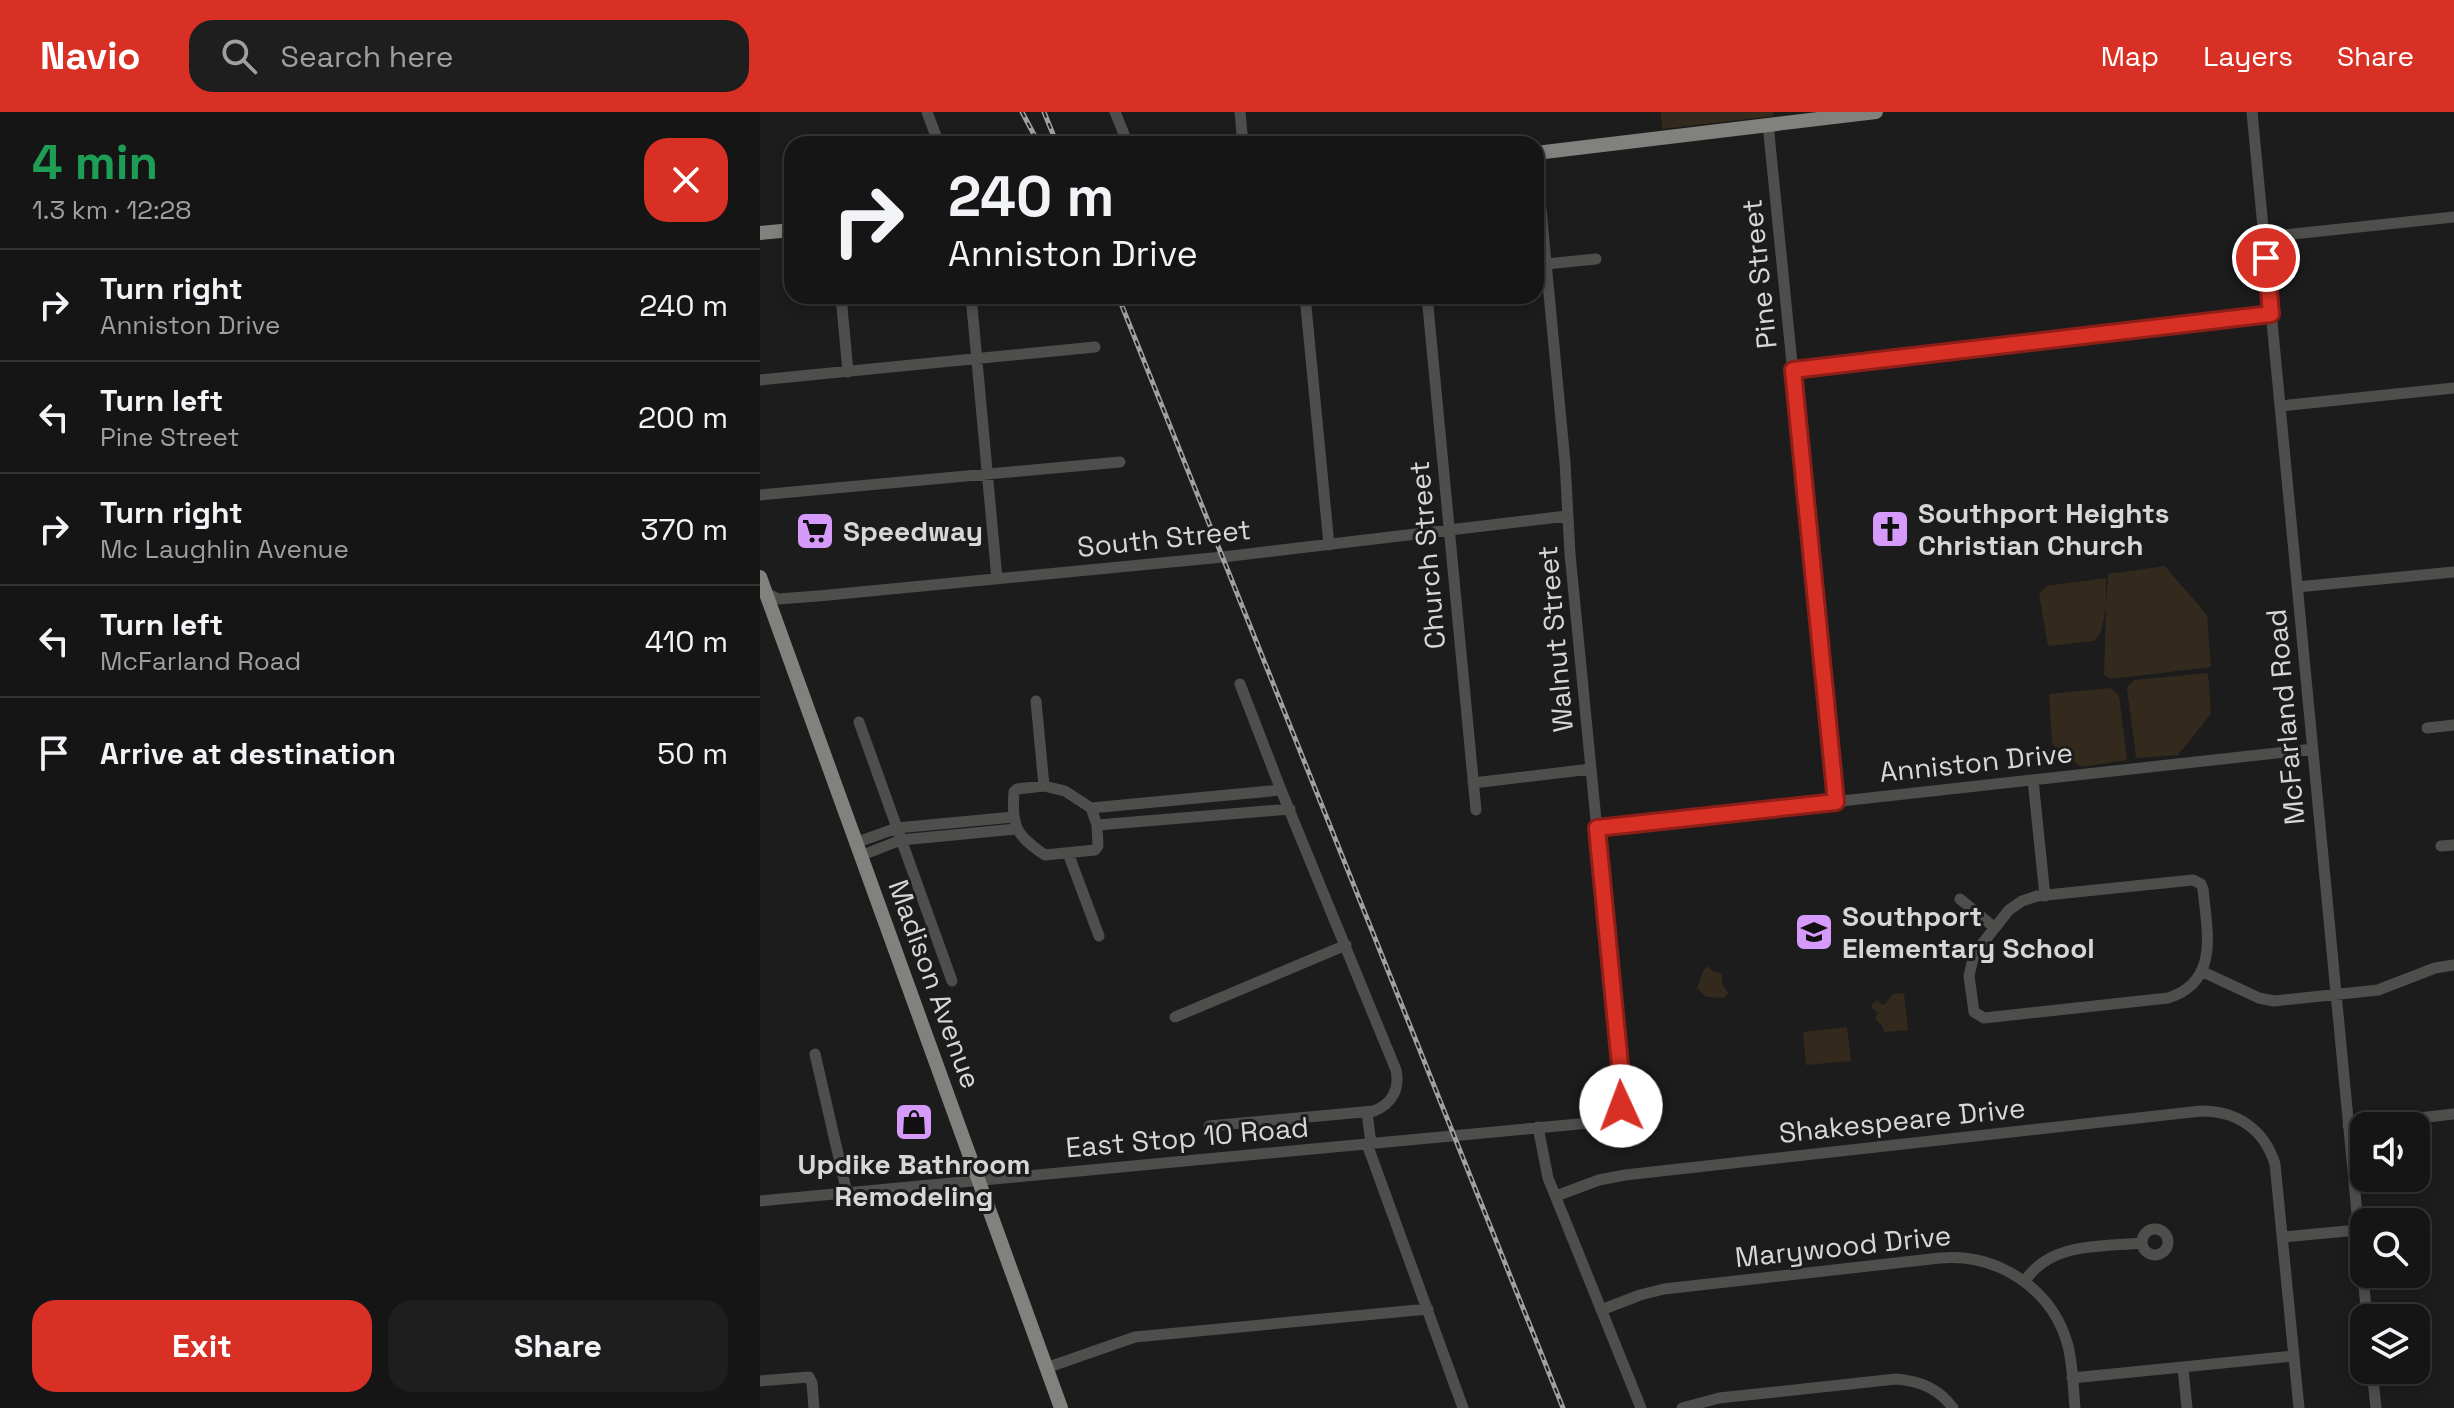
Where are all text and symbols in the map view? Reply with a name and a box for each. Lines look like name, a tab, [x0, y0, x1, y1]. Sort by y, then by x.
search box	[189, 20, 749, 92]
text: Navio	[40, 32, 141, 80]
icon: search	[217, 34, 261, 78]
text: Search here	[281, 37, 453, 76]
text: Map	[2101, 38, 2159, 74]
text: Layers	[2203, 38, 2293, 74]
text: Share	[2337, 38, 2414, 74]
text: 4 min	[32, 132, 158, 193]
button: close	[644, 138, 728, 222]
text: 240 m	[948, 161, 1114, 232]
icon: right	[816, 168, 920, 272]
text: 1.3 km · 12:28	[32, 193, 191, 227]
street label: Pine Street	[1733, 197, 1785, 351]
pin	[2232, 224, 2300, 292]
text: Anniston Drive	[948, 231, 1198, 277]
icon: arrive	[2244, 236, 2288, 280]
text: Turn right	[100, 269, 243, 308]
icon: right	[32, 283, 76, 327]
text: 240 m	[639, 286, 728, 325]
text: Anniston Drive	[100, 308, 281, 342]
text: Turn left	[100, 381, 223, 420]
icon: left	[32, 395, 76, 439]
text: 200 m	[638, 398, 728, 437]
text: Pine Street	[100, 420, 239, 454]
street label: Church Street	[1401, 459, 1453, 651]
text: Turn right	[100, 493, 243, 532]
place label: Southport Heights Christian Church	[1918, 495, 2169, 563]
icon: right	[32, 507, 76, 551]
church icon: Southport Heights Christian Church	[1869, 508, 1911, 550]
text: 370 m	[640, 510, 728, 549]
supermarket icon: Speedway	[794, 510, 836, 552]
street label: South Street	[1075, 511, 1253, 565]
place label: Speedway	[843, 513, 983, 549]
text: Mc Laughlin Avenue	[100, 532, 349, 566]
street label: Walnut Street	[1529, 544, 1581, 734]
text: Turn left	[100, 605, 223, 644]
street label: McFarland Road	[2258, 608, 2312, 826]
icon: left	[32, 619, 76, 663]
text: 410 m	[645, 622, 728, 661]
text: McFarland Road	[100, 644, 301, 678]
icon: arrive	[32, 731, 76, 775]
text: Arrive at destination	[100, 734, 396, 773]
text: 50 m	[657, 734, 728, 773]
street label: Anniston Drive	[1877, 734, 2075, 790]
street label: Madison Avenue	[881, 875, 989, 1093]
place label: Southport Elementary School	[1842, 898, 2095, 966]
school or university icon: Southport Elementary School	[1793, 911, 1835, 953]
position arrow	[1579, 1064, 1663, 1148]
street label: Shakespeare Drive	[1777, 1089, 2027, 1151]
shop icon: Updike Bathroom Remodeling	[893, 1101, 935, 1143]
street label: East Stop 10 Road	[1064, 1108, 1310, 1166]
map controls	[2350, 1112, 2430, 1384]
button: sound	[2350, 1112, 2430, 1192]
place label: Updike Bathroom Remodeling	[798, 1146, 1030, 1214]
button: search	[2350, 1208, 2430, 1288]
street label: Marywood Drive	[1733, 1217, 1953, 1275]
button: Exit	[32, 1300, 372, 1392]
button: Share	[388, 1300, 728, 1392]
button: layers	[2350, 1304, 2430, 1384]

